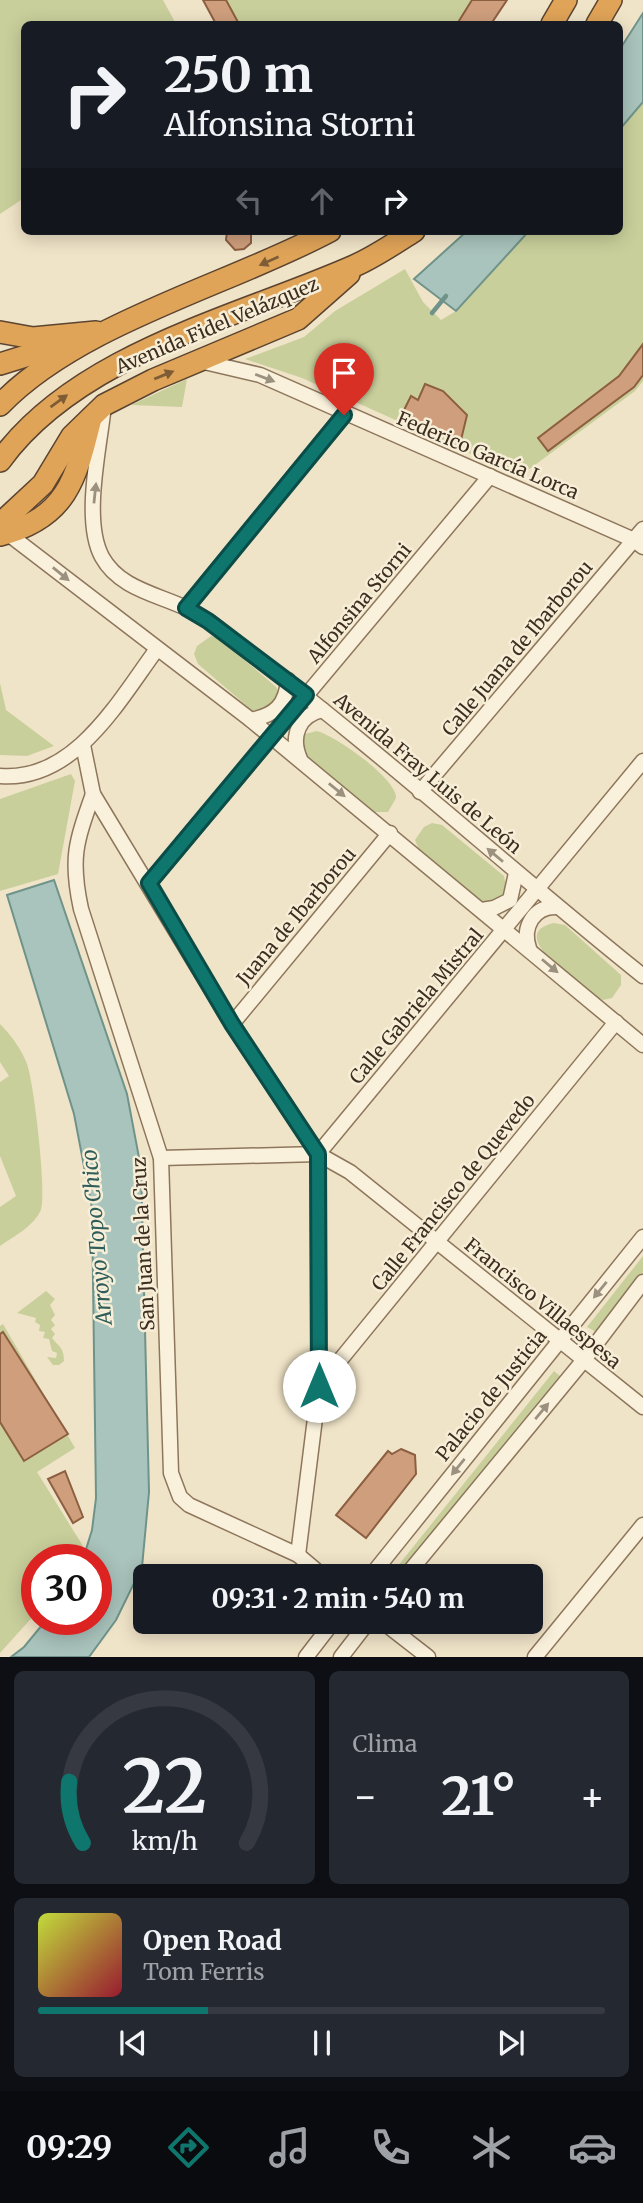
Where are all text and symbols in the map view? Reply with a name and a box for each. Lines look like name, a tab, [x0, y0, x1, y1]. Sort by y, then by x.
text: 250 m	[164, 44, 313, 105]
icon: right	[49, 49, 140, 140]
text: Alfonsina Storni	[164, 105, 415, 145]
icon: left	[230, 182, 268, 220]
icon: ahead	[303, 182, 341, 220]
icon: right	[376, 182, 414, 220]
one-way arrow	[259, 255, 279, 267]
street label: Avenida Fidel Velázquez	[111, 271, 322, 379]
pin	[314, 343, 374, 415]
icon: arrive	[325, 354, 363, 392]
one-way arrow	[154, 369, 175, 380]
one-way arrow	[254, 372, 275, 383]
one-way arrow	[50, 395, 68, 409]
street label: Federico García Lorca	[393, 406, 583, 504]
one-way arrow	[90, 482, 101, 504]
street label: Alfonsina Storni	[301, 538, 416, 669]
street label: Calle Juana de Ibarborou	[436, 555, 598, 741]
one-way arrow	[52, 567, 70, 582]
street label: Avenida Fray Luis de León	[328, 687, 527, 859]
one-way arrow	[328, 782, 346, 798]
street label: Juana de Ibarborou	[231, 842, 361, 991]
one-way arrow	[487, 848, 504, 863]
street label: Calle Gabriela Mistral	[344, 923, 488, 1089]
one-way arrow	[541, 958, 559, 974]
street label: Calle Francisco de Quevedo	[366, 1089, 540, 1295]
water label: Arroyo Topo Chico	[75, 1148, 118, 1328]
street label: San Juan de la Cruz	[126, 1156, 160, 1332]
street label: Francisco Villaespesa	[460, 1233, 626, 1373]
one-way arrow	[593, 1281, 608, 1299]
street label: Palacio de Justicia	[431, 1324, 551, 1466]
position arrow	[282, 1349, 356, 1423]
one-way arrow	[534, 1402, 549, 1419]
one-way arrow	[450, 1458, 465, 1476]
speed limit sign: 30	[21, 1544, 112, 1635]
text: 09:31 · 2 min · 540 m	[212, 1582, 464, 1615]
text: Clima	[353, 1729, 417, 1758]
text: 22	[122, 1742, 207, 1834]
text: 21°	[441, 1764, 516, 1829]
text: −	[353, 1773, 378, 1820]
text: +	[580, 1773, 605, 1820]
text: km/h	[131, 1825, 197, 1857]
text: Open Road	[143, 1924, 282, 1957]
text: Tom Ferris	[143, 1957, 265, 1986]
icon: previous	[114, 2024, 152, 2062]
icon: pause	[303, 2024, 341, 2062]
icon: next	[492, 2024, 530, 2062]
icon: directions	[164, 2123, 213, 2172]
icon: music	[265, 2123, 314, 2172]
icon: phone	[366, 2123, 415, 2172]
icon: climate	[467, 2123, 516, 2172]
icon: car	[568, 2123, 617, 2172]
text: 09:29	[26, 2127, 112, 2167]

